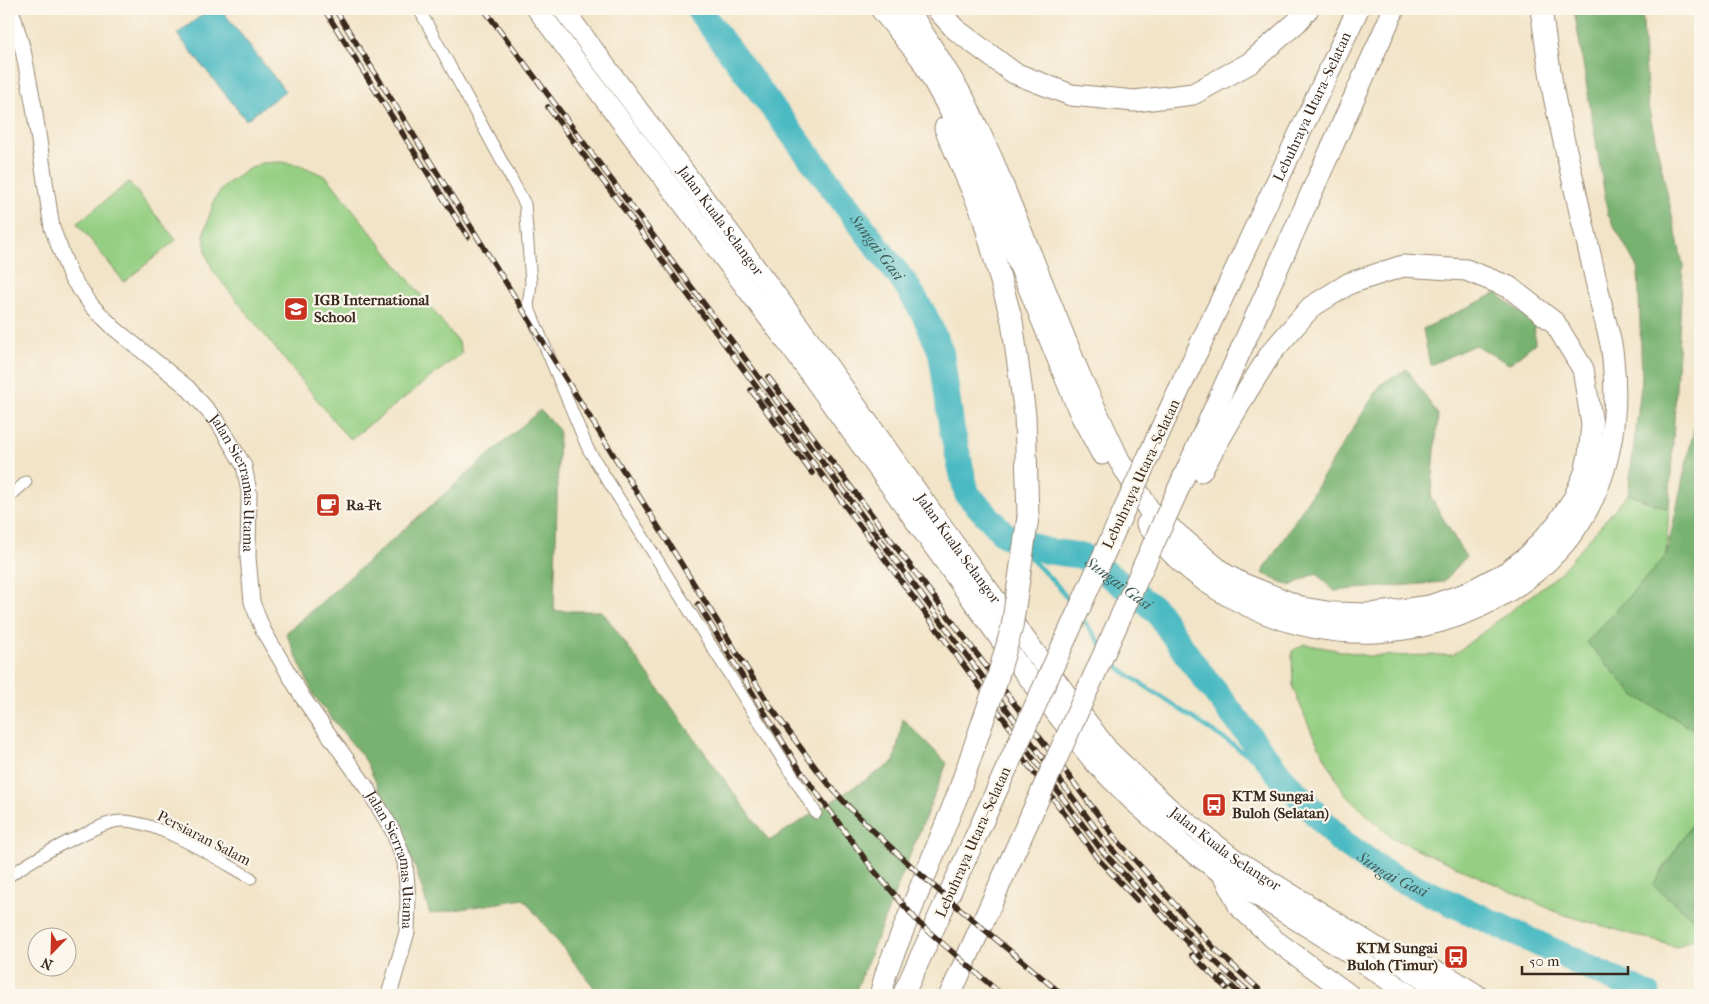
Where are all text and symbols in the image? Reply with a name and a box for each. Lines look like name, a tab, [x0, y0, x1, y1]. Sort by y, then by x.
street label: Lebuhraya Utara–Selatan	[1269, 29, 1355, 184]
street label: Jalan Kuala Selangor	[673, 161, 768, 280]
water label: Sungai Gasi	[845, 210, 909, 285]
place label: IGB International School	[314, 291, 430, 326]
school or university icon: IGB International School	[283, 296, 309, 322]
street label: Lebuhraya Utara–Selatan	[1098, 396, 1184, 552]
street label: Jalan Sierramas Utama	[205, 409, 258, 553]
street label: Jalan Kuala Selangor	[912, 489, 1005, 608]
cafe icon: Ra-Ft	[315, 492, 341, 518]
place label: Ra-Ft	[346, 496, 382, 514]
water label: Sungai Gasi	[1081, 552, 1157, 615]
street label: Lebuhraya Utara–Selatan	[932, 764, 1015, 920]
street label: Jalan Sierramas Utama	[361, 786, 417, 930]
place label: KTM Sungai Buloh (Selatan)	[1232, 787, 1329, 822]
bus stop icon: KTM Sungai Buloh (Selatan)	[1201, 792, 1227, 818]
street label: Jalan Kuala Selangor	[1166, 803, 1285, 895]
street label: Persiaran Salam	[154, 807, 254, 870]
water label: Sungai Gasi	[1353, 846, 1432, 902]
north arrow	[28, 926, 78, 976]
place label: KTM Sungai Buloh (Timur)	[1347, 939, 1439, 974]
bus stop icon: KTM Sungai Buloh (Timur)	[1443, 944, 1469, 970]
scale bar	[1522, 944, 1628, 976]
text: 50 m	[1529, 952, 1560, 970]
text: N	[39, 953, 55, 973]

